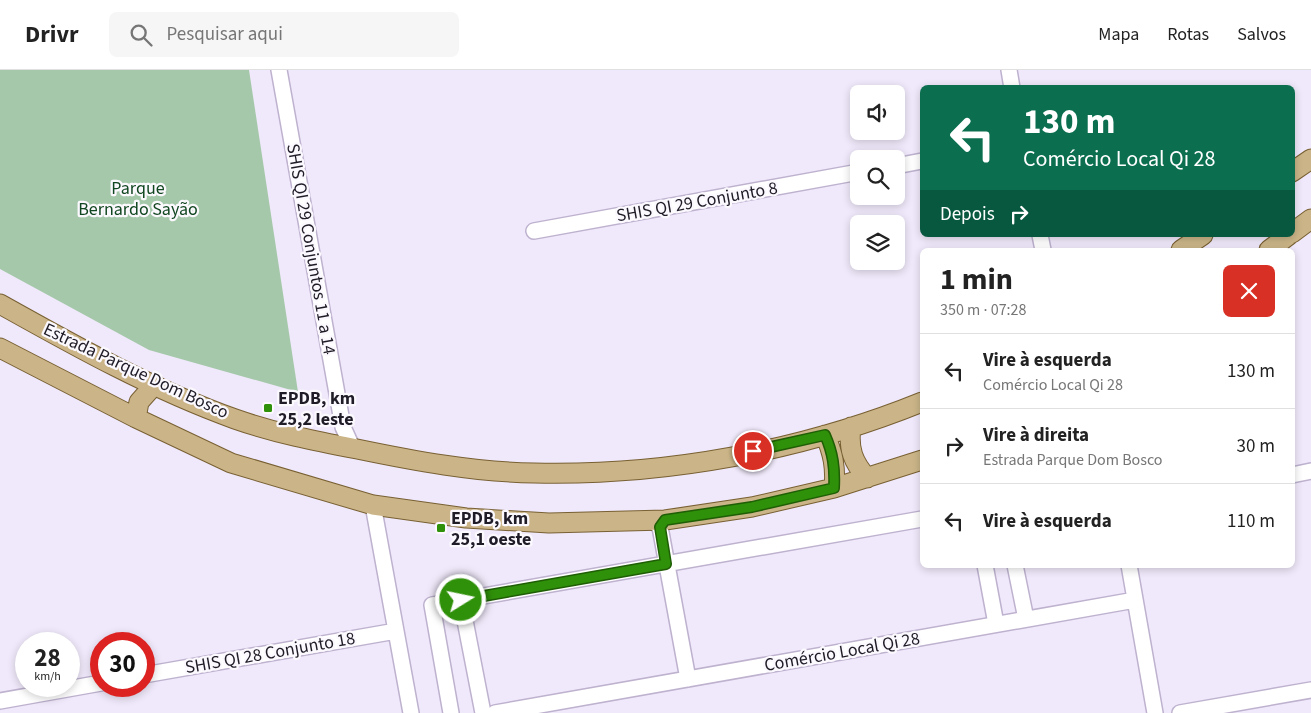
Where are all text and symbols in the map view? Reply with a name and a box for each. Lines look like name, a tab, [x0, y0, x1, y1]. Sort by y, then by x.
search box	[109, 12, 459, 57]
text: Drivr	[25, 17, 79, 52]
icon: search	[127, 21, 155, 49]
text: Pesquisar aqui	[167, 21, 283, 48]
text: Mapa	[1098, 22, 1139, 47]
text: Rotas	[1167, 22, 1209, 47]
text: Salvos	[1237, 22, 1286, 47]
map controls	[850, 85, 905, 270]
button: sound	[850, 85, 905, 140]
text: 130 m	[1023, 97, 1115, 147]
icon: left	[940, 105, 1005, 170]
street label: SHIS QI 29 Conjuntos 11 a 14	[280, 142, 342, 356]
text: Comércio Local Qi 28	[1023, 143, 1215, 175]
button: search	[850, 150, 905, 205]
park label: Parque Bernardo Sayão	[78, 176, 198, 222]
street label: SHIS QI 29 Conjunto 8	[614, 176, 780, 228]
icon: right	[1005, 200, 1033, 228]
text: Depois	[940, 201, 995, 228]
button: layers	[850, 215, 905, 270]
text: 1 min	[940, 258, 1013, 301]
button: close	[1223, 265, 1275, 317]
text: 350 m · 07:28	[940, 299, 1027, 321]
street label: Estrada Parque Dom Bosco	[39, 317, 233, 425]
text: Vire à esquerda	[983, 347, 1112, 374]
icon: left	[940, 357, 968, 385]
text: 130 m	[1227, 358, 1275, 385]
text: Comércio Local Qi 28	[983, 374, 1123, 396]
place label: EPDB, km 25,2 leste	[278, 386, 355, 432]
marker: EPDB, km 25,2 leste	[262, 402, 274, 414]
text: Vire à direita	[983, 422, 1089, 449]
pin	[732, 430, 774, 472]
icon: right	[940, 432, 968, 460]
text: 30 m	[1237, 433, 1275, 460]
icon: arrive	[739, 437, 767, 465]
text: Estrada Parque Dom Bosco	[983, 449, 1163, 471]
place label: EPDB, km 25,1 oeste	[451, 506, 531, 552]
icon: left	[940, 507, 968, 535]
text: Vire à esquerda	[983, 508, 1112, 535]
text: 110 m	[1227, 508, 1275, 535]
marker: EPDB, km 25,1 oeste	[435, 522, 447, 534]
position arrow	[434, 573, 486, 625]
street label: SHIS QI 28 Conjunto 18	[183, 626, 357, 680]
street label: Comércio Local Qi 28	[762, 626, 922, 678]
speed limit sign: 30	[90, 632, 155, 697]
text: 28	[34, 640, 61, 676]
text: km/h	[34, 668, 61, 685]

